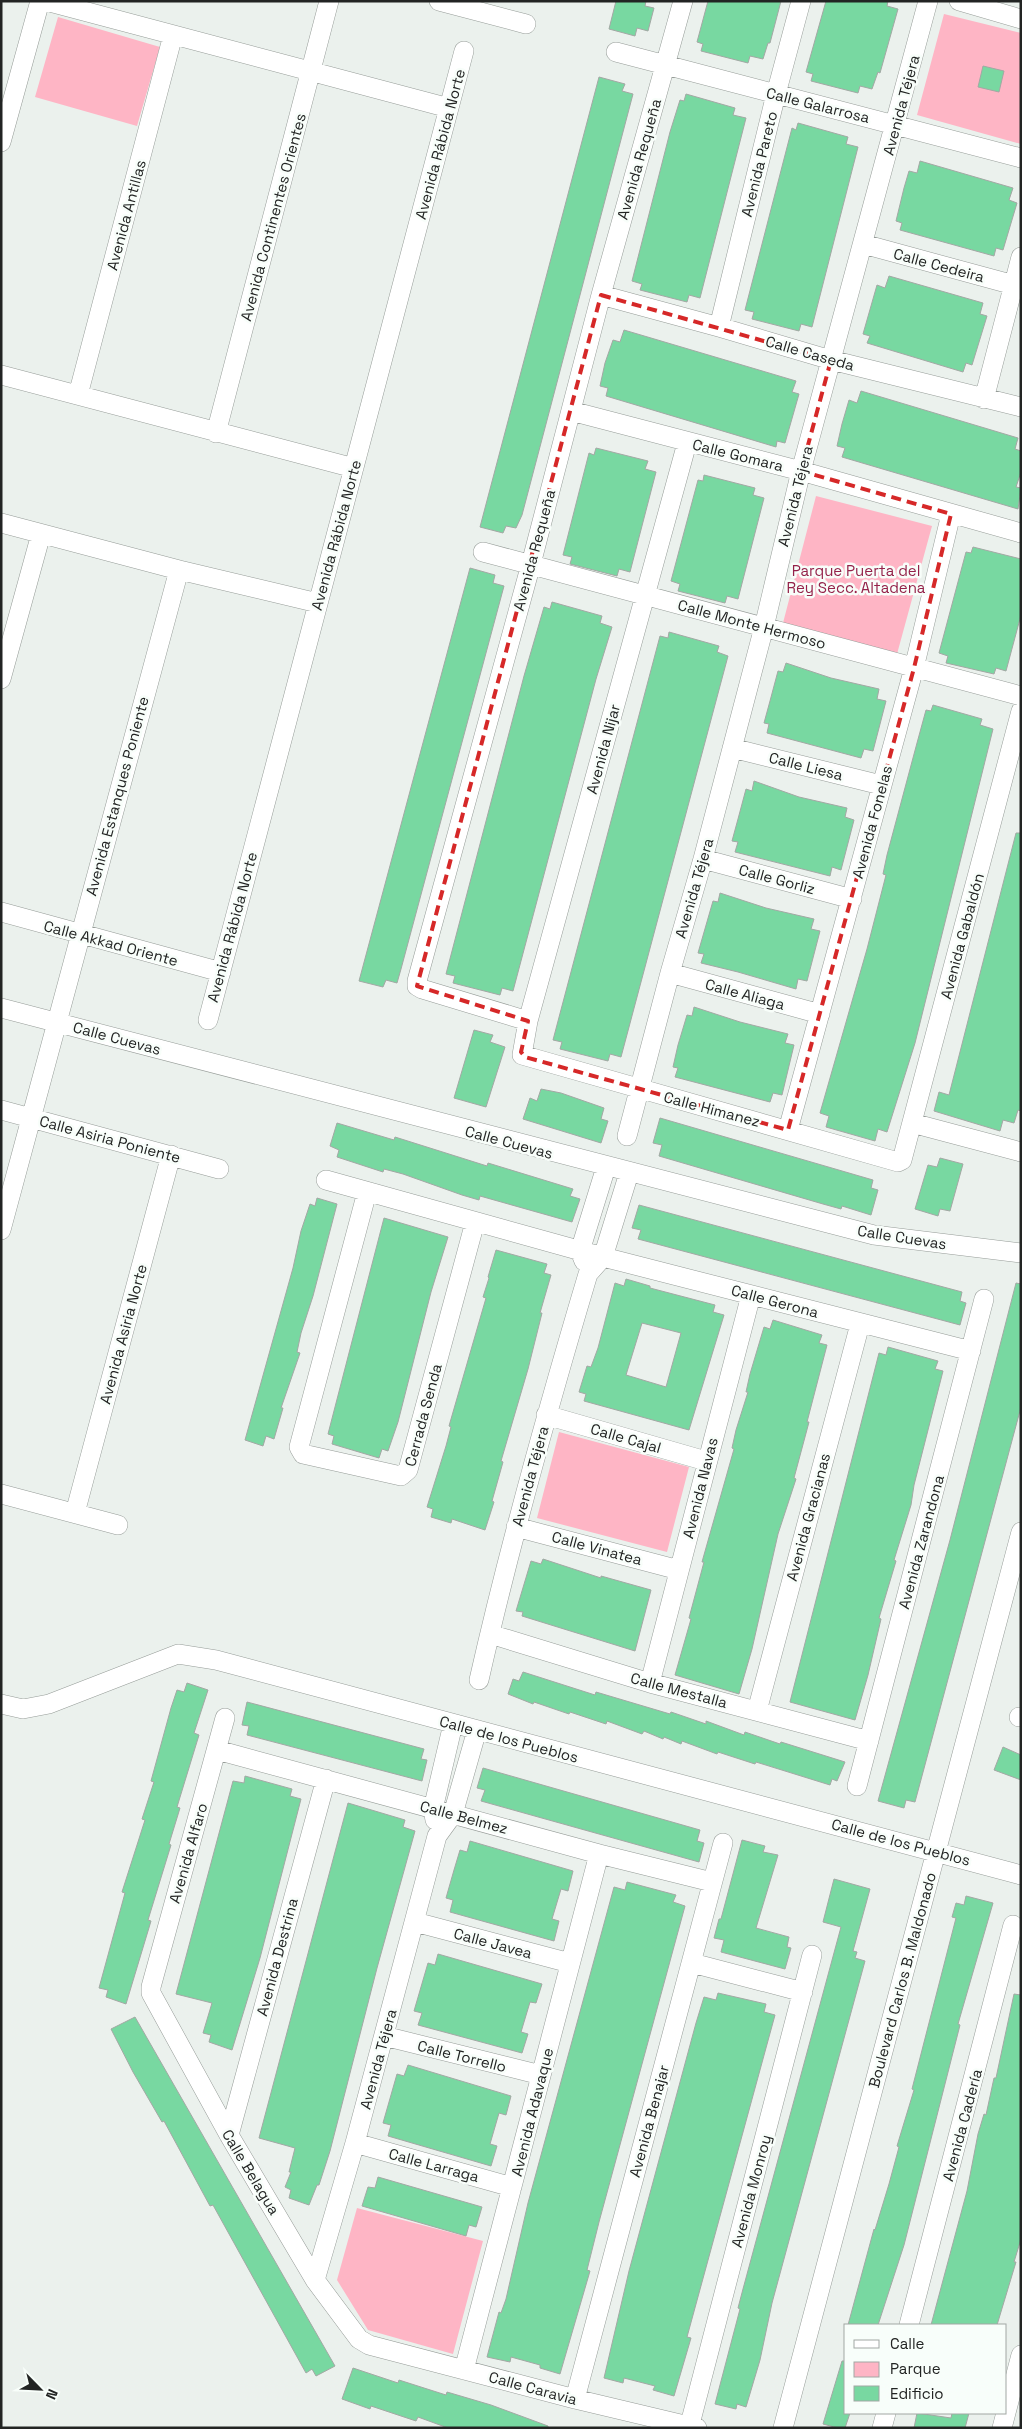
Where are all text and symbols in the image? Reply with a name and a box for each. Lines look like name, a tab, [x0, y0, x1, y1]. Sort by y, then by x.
street label: Avenida Téjera	[878, 52, 924, 157]
street label: Avenida Rábida Norte	[411, 67, 469, 221]
street label: Calle Galarrosa	[764, 83, 872, 127]
street label: Avenida Requeña	[613, 96, 665, 222]
street label: Avenida Pareto	[737, 109, 781, 219]
street label: Avenida Continentes Orientes	[236, 111, 310, 323]
street label: Avenida Antillas	[102, 158, 150, 272]
street label: Calle Cedeira	[892, 244, 987, 286]
street label: Calle Caseda	[763, 331, 857, 375]
street label: Calle Gomara	[691, 435, 786, 476]
street label: Avenida Téjera	[773, 443, 817, 548]
street label: Avenida Rábida Norte	[307, 458, 365, 612]
street label: Avenida Requeña	[509, 487, 559, 613]
park label: Parque Puerta del Rey Secc. Altadena	[787, 561, 926, 597]
street label: Calle Monte Hermoso	[676, 595, 828, 653]
street label: Avenida Estanques Poniente	[81, 694, 153, 898]
street label: Avenida Nijar	[582, 702, 624, 796]
street label: Calle Liesa	[767, 748, 845, 784]
street label: Avenida Fonelas	[848, 763, 896, 881]
street label: Avenida Téjera	[671, 835, 717, 940]
street label: Avenida Rábida Norte	[203, 850, 261, 1004]
street label: Calle Gorliz	[737, 860, 817, 898]
street label: Avenida Gabaldón	[936, 871, 988, 1001]
street label: Calle Akkad Oriente	[42, 916, 180, 970]
street label: Calle Aliaga	[703, 974, 787, 1014]
street label: Calle Cuevas	[71, 1017, 163, 1059]
street label: Calle Himanez	[662, 1087, 762, 1131]
street label: Calle Asiria Poniente	[37, 1111, 183, 1167]
street label: Calle Cuevas	[463, 1121, 555, 1163]
street label: Calle Cuevas	[856, 1221, 948, 1253]
street label: Avenida Asiria Norte	[95, 1262, 151, 1406]
street label: Calle Gerona	[729, 1280, 821, 1322]
street label: Cerrada Senda	[400, 1361, 446, 1469]
street label: Calle Cajal	[588, 1419, 664, 1457]
street label: Avenida Téjera	[507, 1423, 553, 1528]
street label: Avenida Navas	[678, 1435, 722, 1540]
street label: Avenida Gracianas	[782, 1451, 834, 1583]
street label: Avenida Zarandona	[894, 1472, 948, 1611]
street label: Calle Vinatea	[550, 1527, 645, 1569]
street label: Calle Mestalla	[629, 1668, 730, 1712]
street label: Calle de los Pueblos	[437, 1711, 581, 1767]
street label: Calle Belmez	[418, 1796, 510, 1838]
street label: Avenida Alfaro	[165, 1801, 211, 1905]
street label: Calle de los Pueblos	[829, 1814, 973, 1870]
street label: Boulevard Carlos B. Maldonado	[864, 1870, 940, 2090]
street label: Avenida Destrina	[252, 1896, 302, 2018]
street label: Calle Javea	[452, 1923, 535, 1963]
street label: Avenida Téjera	[355, 2006, 401, 2111]
street label: Calle Torrello	[416, 2036, 508, 2076]
street label: Avenida Adavaque	[507, 2046, 557, 2178]
street label: Avenida Benajar	[625, 2062, 673, 2179]
street label: Avenida Cadería	[938, 2066, 986, 2183]
street label: Calle Belagua	[218, 2126, 284, 2219]
street label: Avenida Monroy	[727, 2132, 775, 2250]
street label: Calle Larraga	[387, 2144, 482, 2186]
legend	[844, 2324, 1007, 2414]
text: Calle	[890, 2334, 925, 2353]
text: Parque	[890, 2359, 941, 2378]
north arrow	[15, 2364, 65, 2414]
street label: Calle Caravia	[487, 2367, 580, 2409]
text: Edificio	[890, 2384, 944, 2403]
text: N	[42, 2386, 62, 2402]

